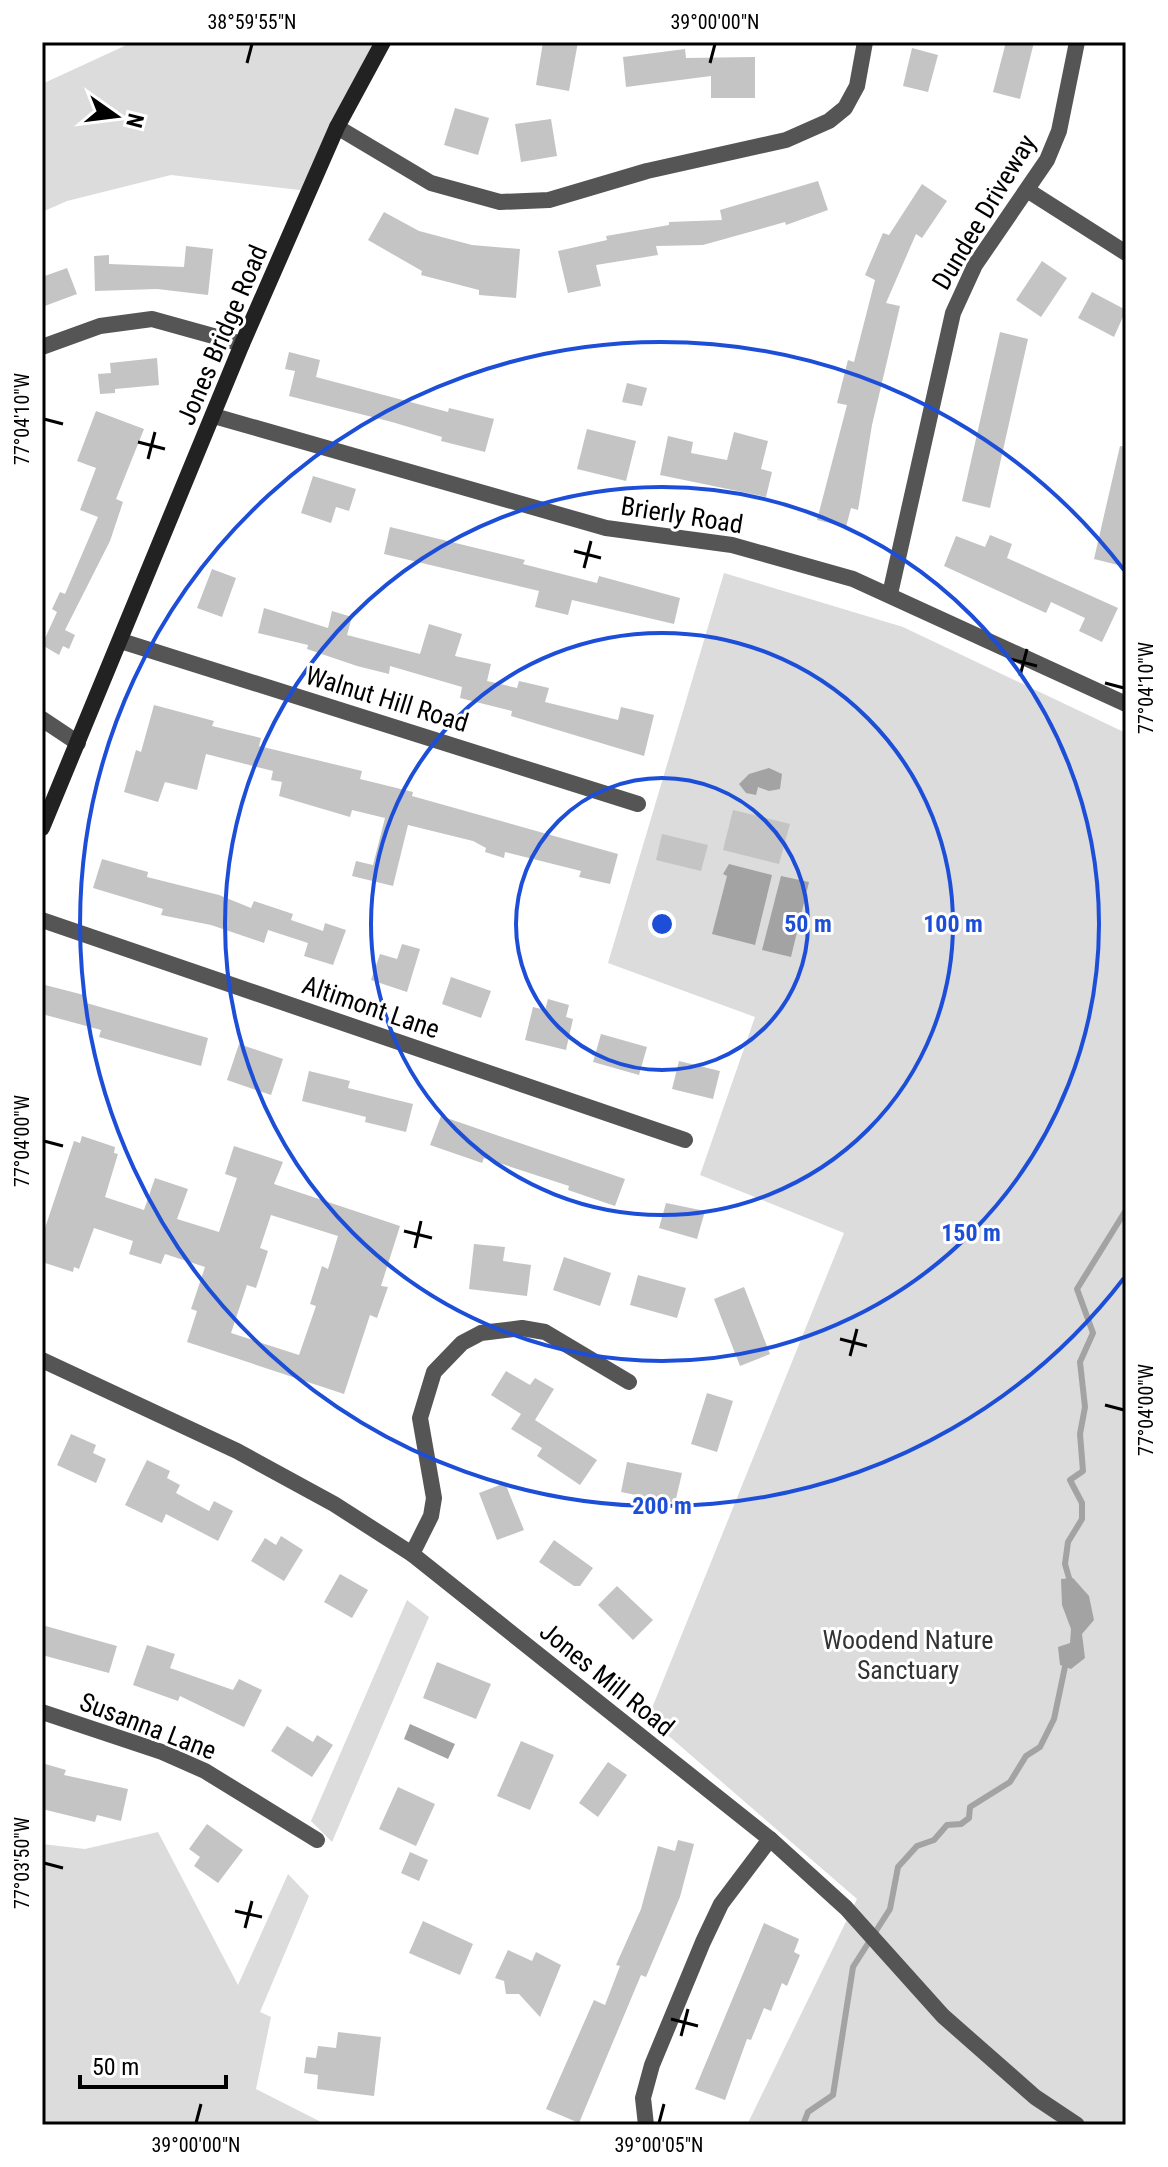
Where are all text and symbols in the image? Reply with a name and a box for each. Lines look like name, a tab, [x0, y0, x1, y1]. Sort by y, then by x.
text: 38°59'55"N	[207, 10, 297, 34]
text: 39°00'00"N	[670, 10, 760, 34]
north arrow	[76, 76, 156, 156]
text: N	[121, 111, 149, 130]
street label: Dundee Driveway	[926, 129, 1042, 295]
street label: Jones Bridge Road	[171, 241, 273, 429]
text: 77°04'10"W	[10, 373, 34, 465]
street label: Brierly Road	[619, 491, 745, 539]
text: 77°04'10"W	[1134, 642, 1158, 734]
street label: Walnut Hill Road	[302, 660, 472, 738]
centre of rings	[648, 910, 676, 938]
text: 50 m	[784, 910, 832, 938]
text: 100 m	[923, 910, 983, 938]
street label: Altimont Lane	[298, 970, 444, 1044]
text: 77°04'00"W	[10, 1095, 34, 1187]
text: 150 m	[941, 1219, 1001, 1247]
text: 77°04'00"W	[1134, 1364, 1158, 1456]
text: 200 m	[632, 1492, 692, 1520]
street label: Jones Mill Road	[534, 1616, 680, 1742]
park label: Woodend Nature Sanctuary	[823, 1625, 993, 1685]
street label: Susanna Lane	[76, 1686, 220, 1766]
text: 77°03'50"W	[10, 1817, 34, 1909]
scale bar	[80, 2039, 226, 2089]
text: 50 m	[92, 2053, 139, 2081]
text: 39°00'00"N	[151, 2133, 241, 2157]
text: 39°00'05"N	[614, 2133, 704, 2157]

